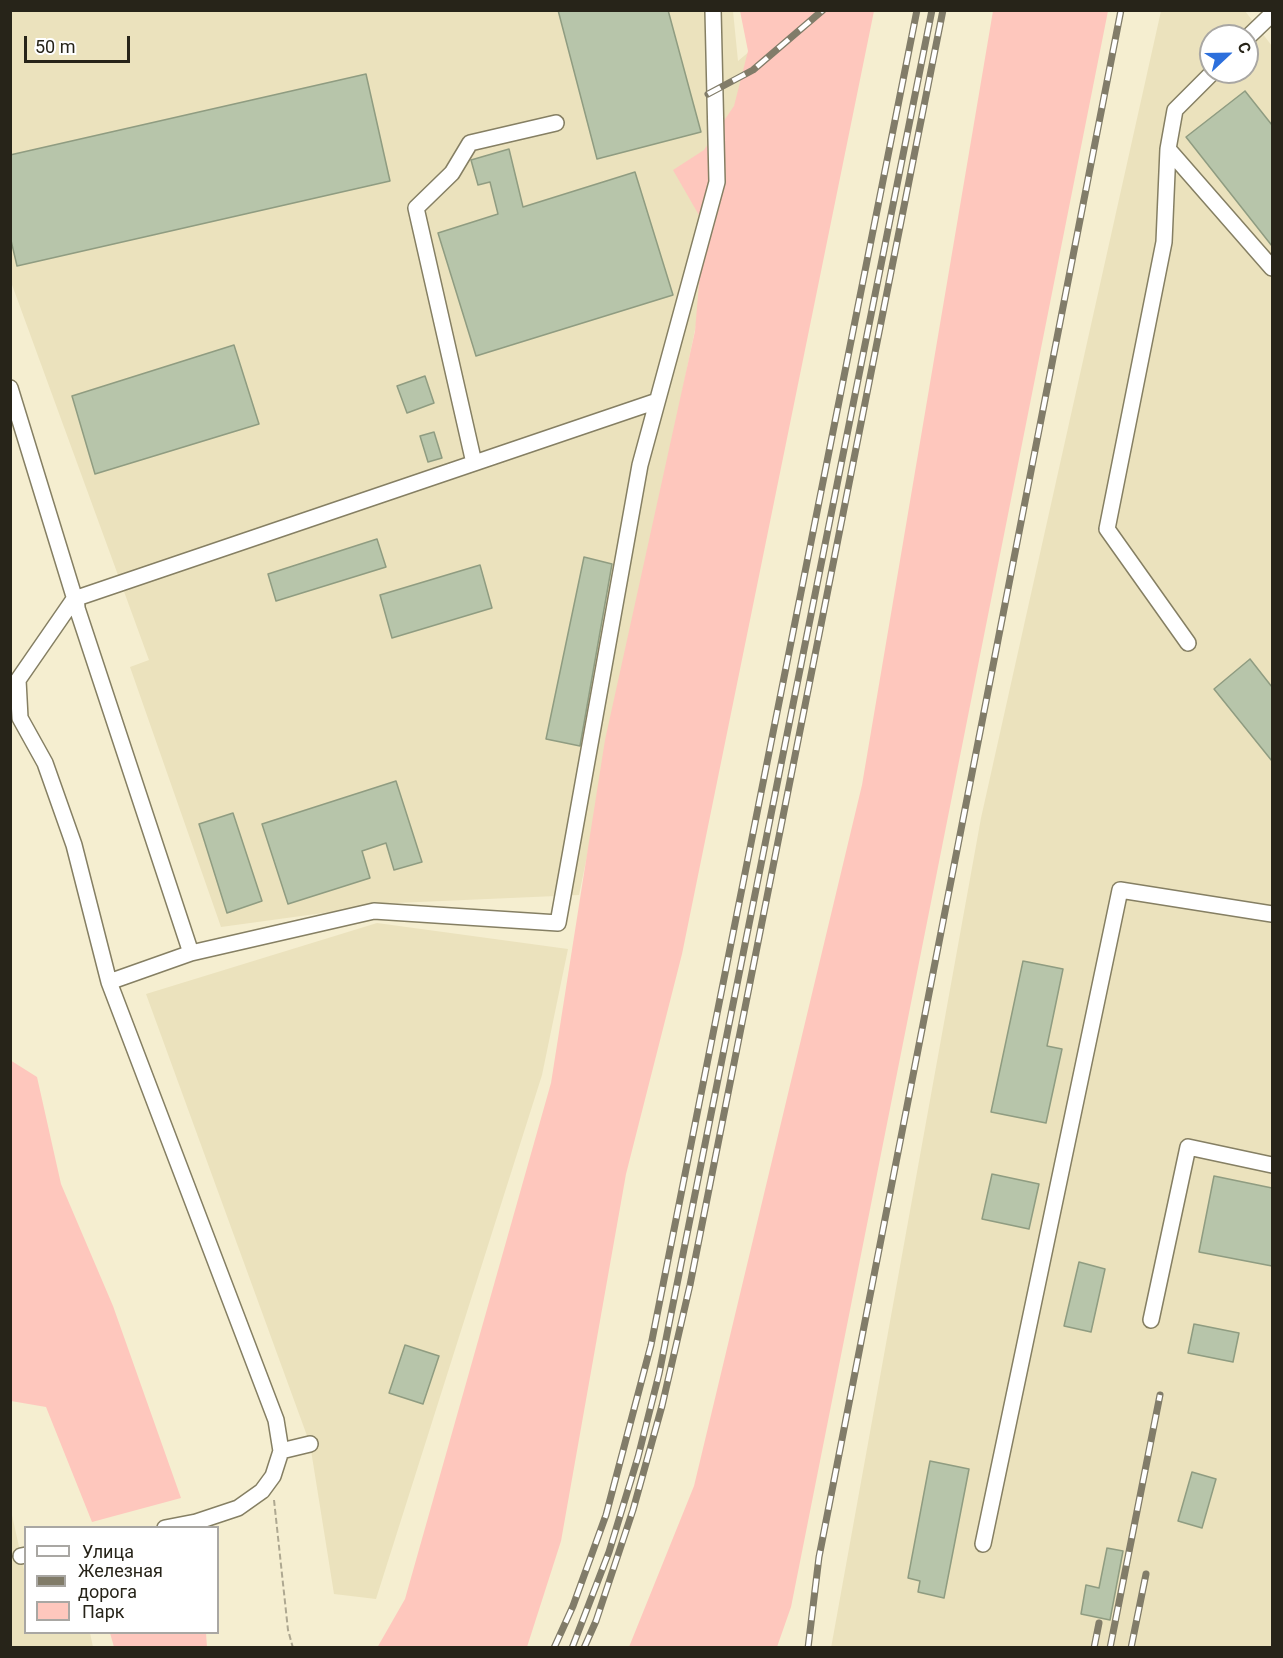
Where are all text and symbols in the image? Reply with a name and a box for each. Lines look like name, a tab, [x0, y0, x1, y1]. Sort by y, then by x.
scale bar	[27, 24, 134, 62]
north arrow	[1199, 24, 1259, 84]
text: 50 m	[35, 36, 75, 57]
text: С	[1234, 39, 1255, 56]
legend	[24, 1526, 219, 1634]
text: Улица	[82, 1541, 134, 1562]
text: Железная дорога	[78, 1560, 163, 1602]
text: Парк	[82, 1601, 124, 1622]

